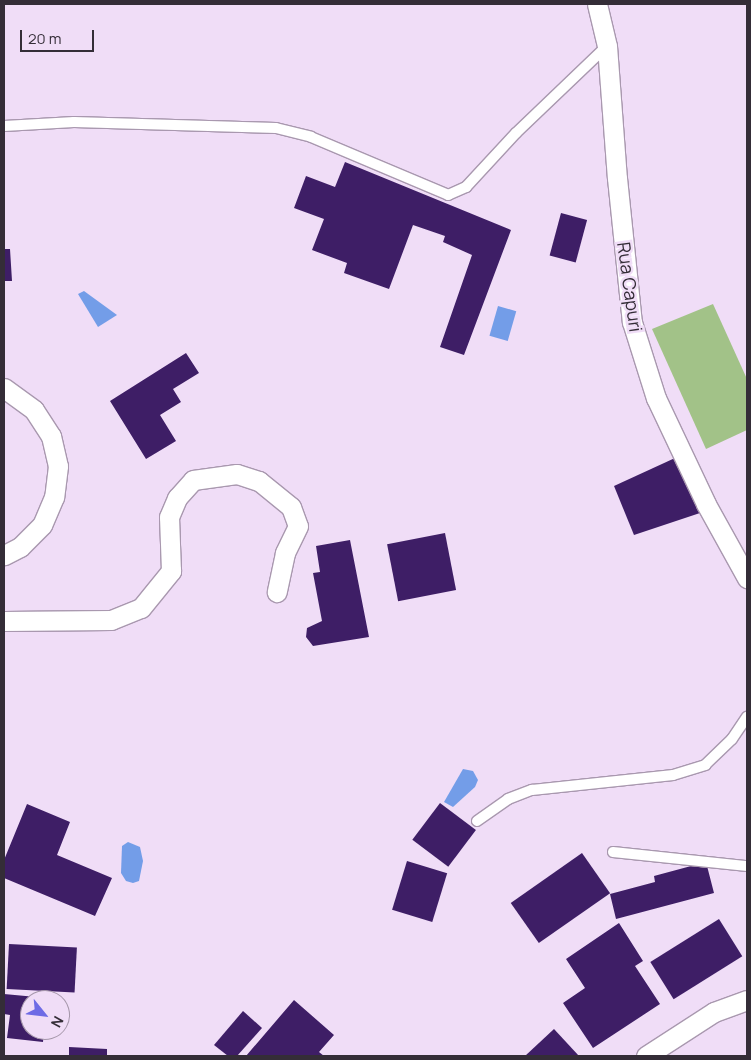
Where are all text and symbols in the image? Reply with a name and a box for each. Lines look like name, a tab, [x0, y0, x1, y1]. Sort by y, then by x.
scale bar	[22, 20, 96, 52]
text: 20 m	[28, 28, 61, 49]
street label: Rua Capuri	[613, 241, 647, 333]
north arrow	[20, 990, 70, 1040]
text: N	[47, 1013, 68, 1031]

